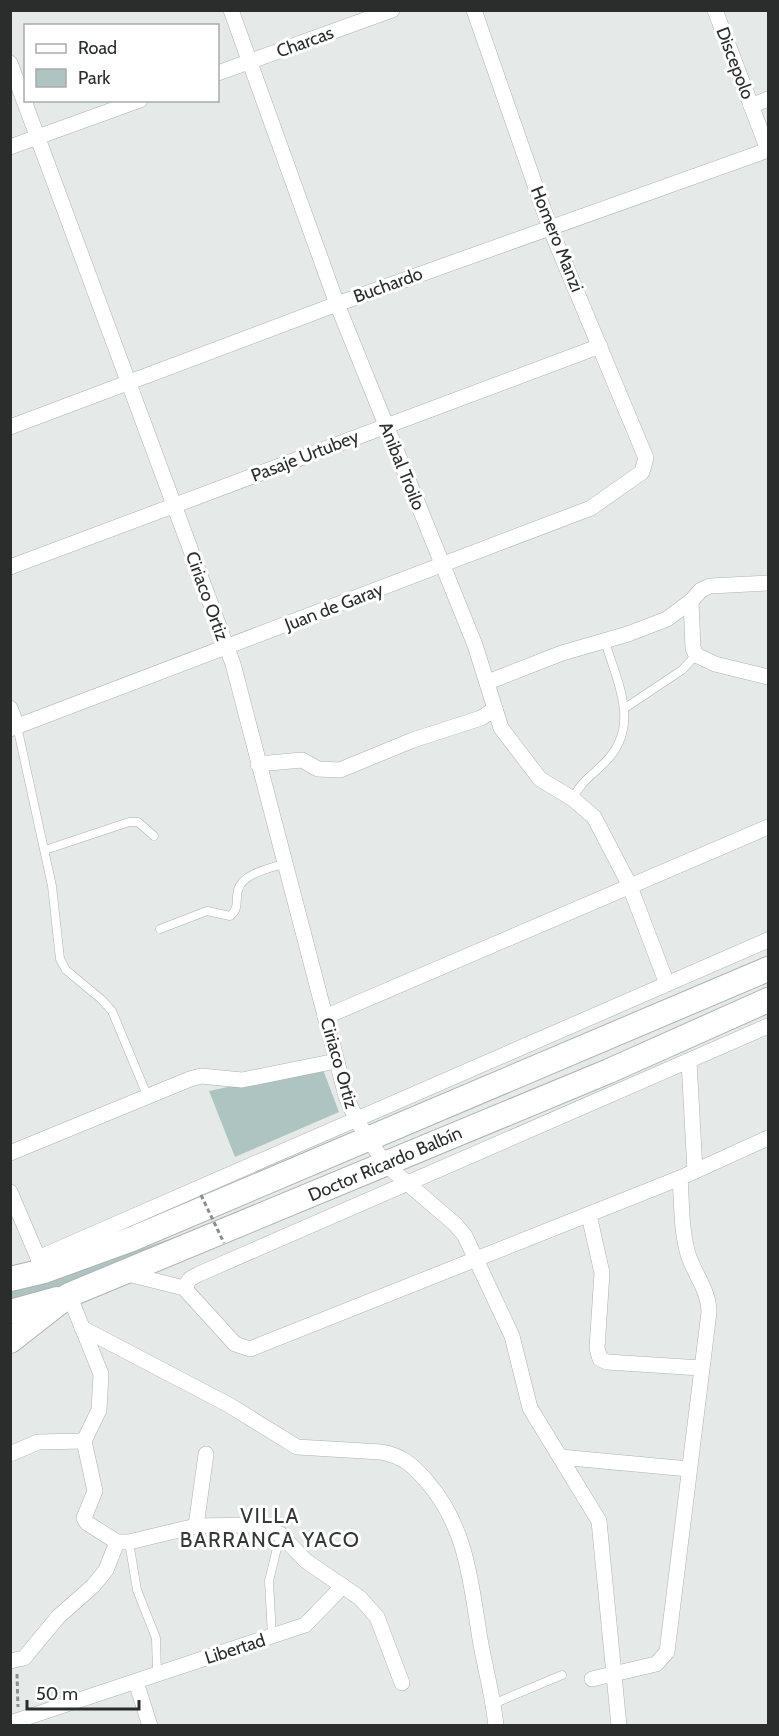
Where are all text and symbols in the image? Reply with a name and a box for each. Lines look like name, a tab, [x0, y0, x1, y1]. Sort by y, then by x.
street label: Charcas	[273, 22, 337, 62]
legend	[24, 24, 219, 102]
street label: Discepolo	[711, 24, 759, 102]
text: Road	[78, 37, 117, 59]
text: Park	[78, 67, 111, 89]
street label: Homero Manzi	[526, 183, 588, 295]
street label: Buchardo	[350, 262, 426, 308]
street label: Anibal Troilo	[374, 419, 430, 513]
street label: Pasaje Urtubey	[248, 425, 362, 487]
street label: Ciriaco Ortiz	[181, 548, 233, 644]
street label: Juan de Garay	[281, 578, 386, 636]
street label: Ciriaco Ortiz	[316, 1015, 363, 1111]
street label: Doctor Ricardo Balbín	[305, 1122, 465, 1206]
district label: VILLA BARRANCA YACO	[180, 1503, 360, 1552]
street label: Libertad	[202, 1629, 268, 1669]
scale bar	[27, 1673, 140, 1711]
text: 50 m	[36, 1683, 78, 1705]

